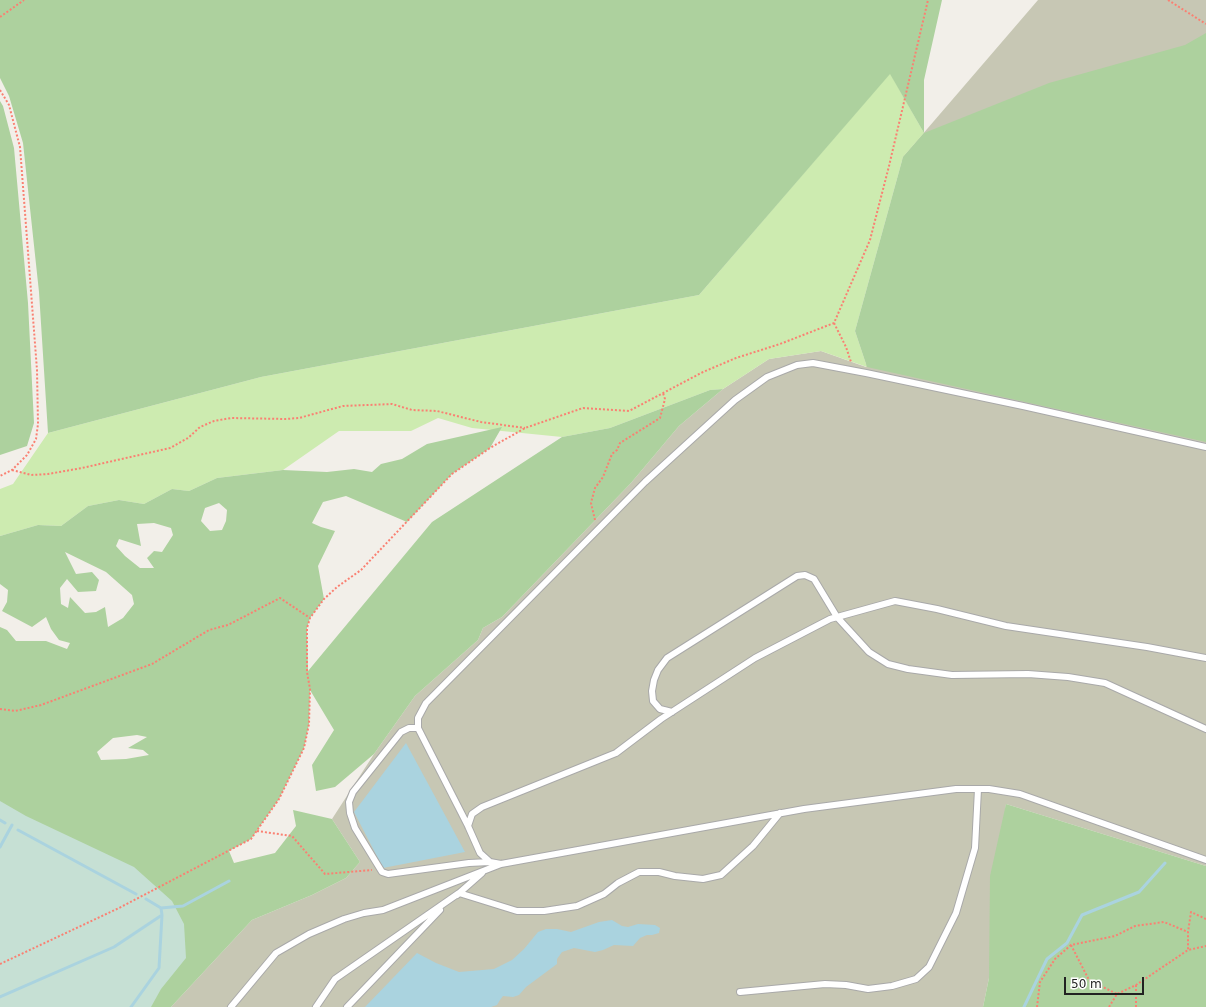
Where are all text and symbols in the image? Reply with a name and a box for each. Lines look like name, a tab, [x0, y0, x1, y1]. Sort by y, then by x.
scale bar	[1066, 969, 1146, 995]
text: 50 m	[1071, 977, 1102, 991]

